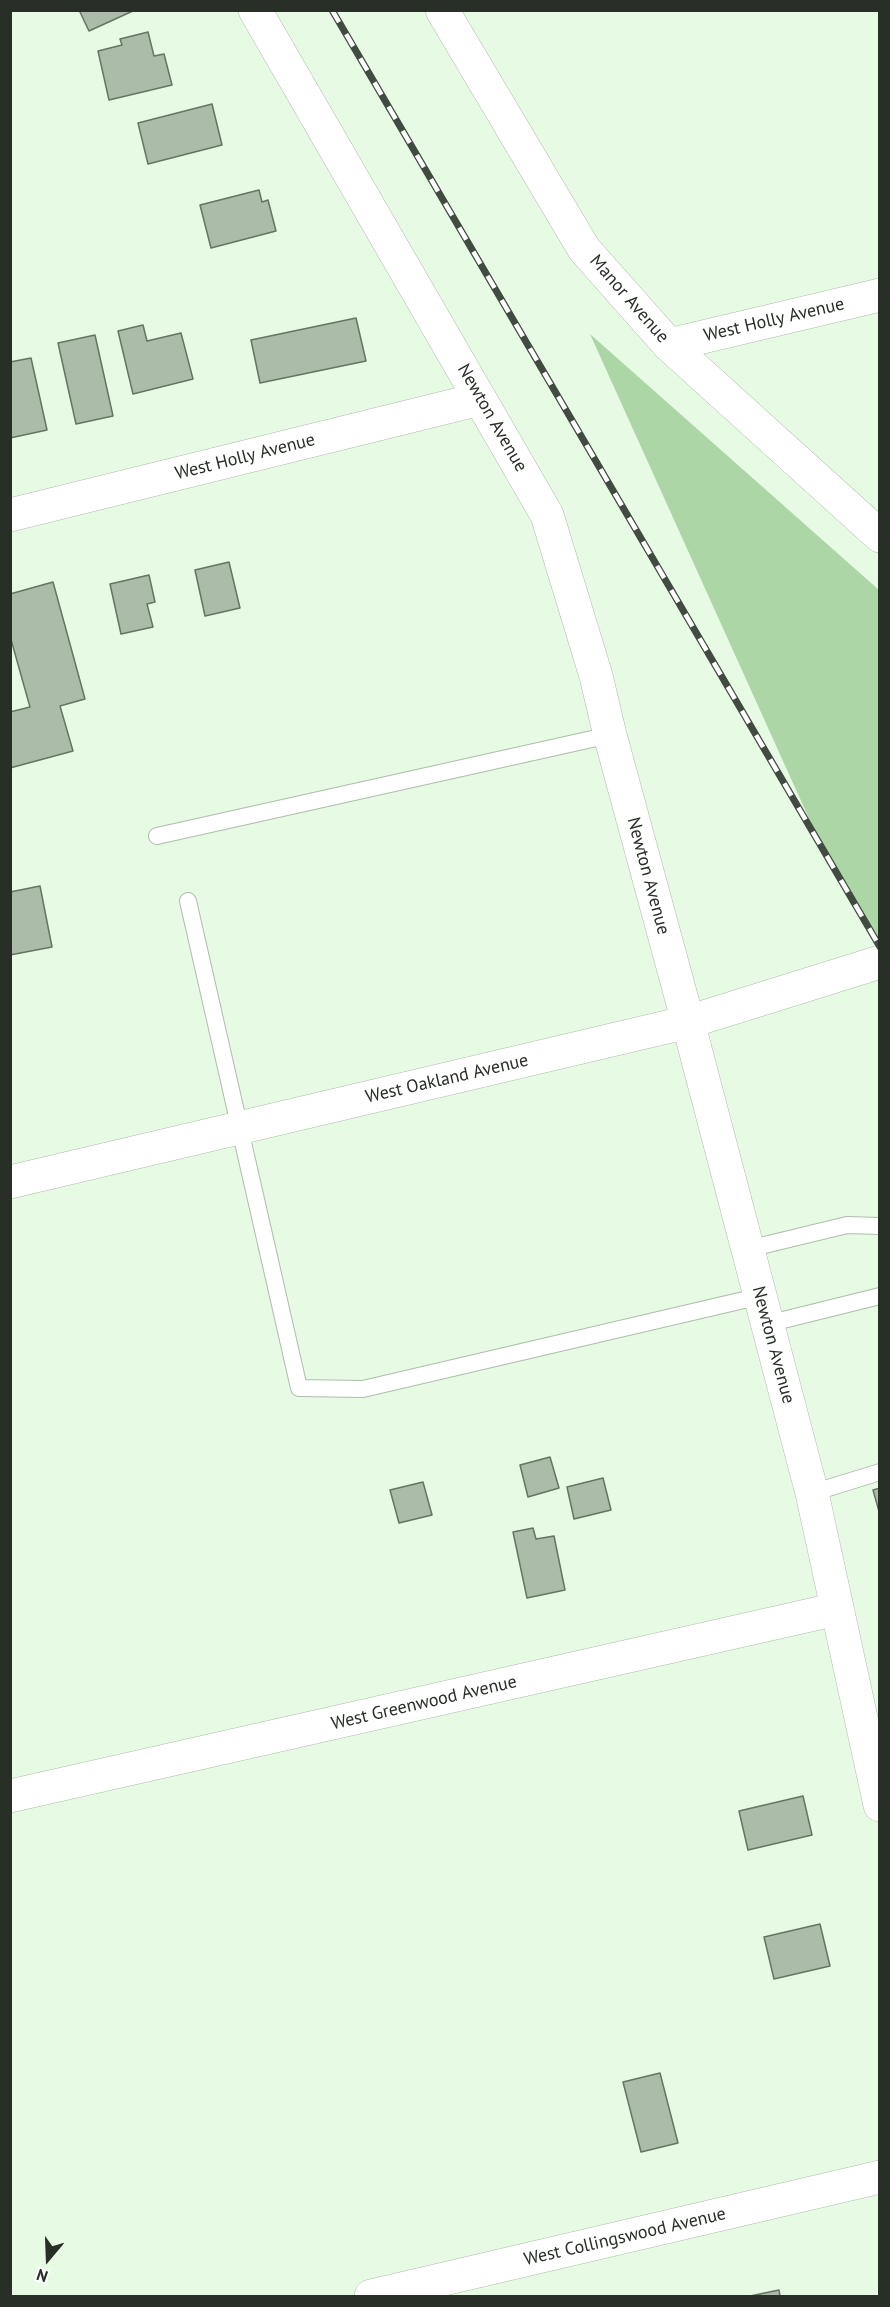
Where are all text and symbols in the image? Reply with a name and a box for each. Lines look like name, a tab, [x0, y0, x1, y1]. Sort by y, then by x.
street label: Manor Avenue	[585, 250, 673, 348]
street label: West Holly Avenue	[702, 293, 846, 347]
street label: Newton Avenue	[452, 360, 532, 476]
street label: West Holly Avenue	[173, 429, 317, 485]
street label: Newton Avenue	[622, 815, 674, 937]
street label: West Oakland Avenue	[364, 1050, 530, 1108]
street label: Newton Avenue	[747, 1284, 799, 1406]
street label: West Greenwood Avenue	[329, 1671, 519, 1735]
street label: West Collingswood Avenue	[522, 2203, 728, 2271]
north arrow	[18, 2229, 78, 2289]
text: N	[34, 2265, 50, 2287]

